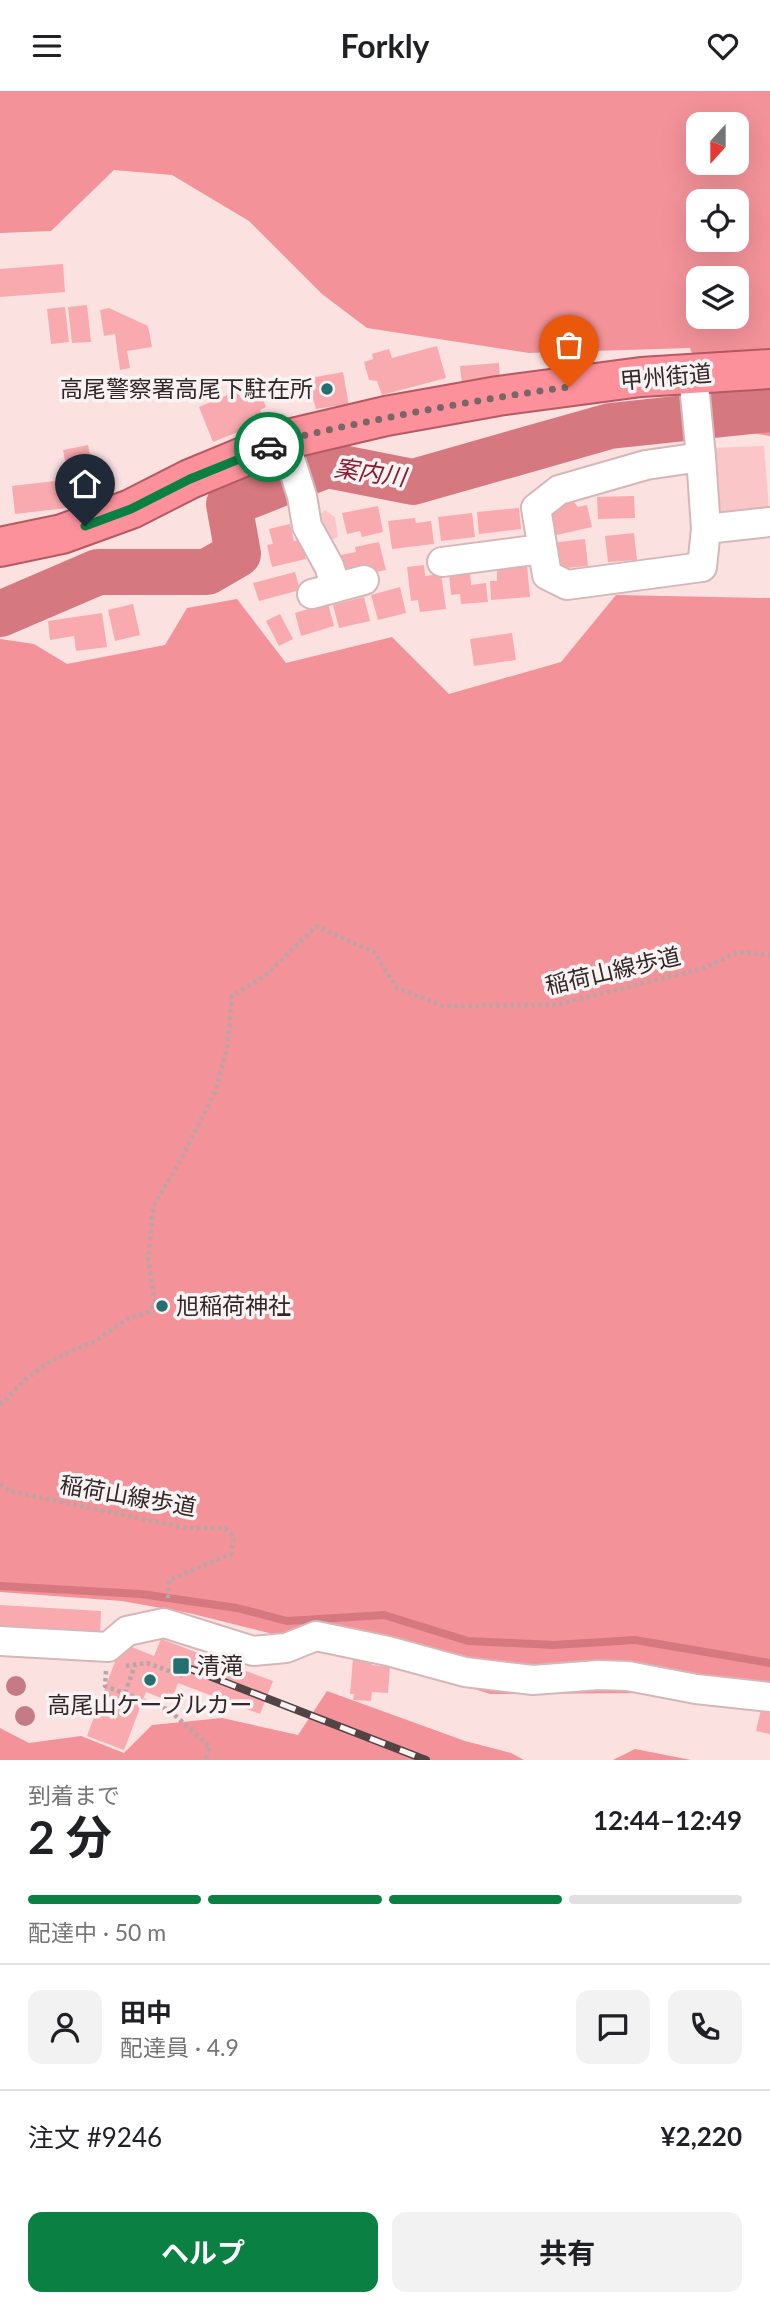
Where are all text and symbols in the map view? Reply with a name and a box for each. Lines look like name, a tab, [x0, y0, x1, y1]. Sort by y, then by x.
text: Forkly	[341, 26, 429, 65]
icon: menu	[28, 27, 66, 65]
icon: heart	[704, 27, 742, 65]
north arrow	[686, 112, 749, 175]
map controls	[686, 112, 749, 329]
button: locate	[686, 189, 749, 252]
button: layers	[686, 266, 749, 329]
pin	[539, 315, 599, 387]
icon: bag	[550, 326, 588, 364]
street label: 甲州街道	[619, 358, 713, 394]
place label: 高尾警察署高尾下駐在所	[60, 374, 313, 402]
marker: 高尾警察署高尾下駐在所	[319, 381, 335, 397]
courier	[234, 412, 304, 482]
icon: car	[250, 428, 288, 466]
water label: 案内川	[333, 452, 411, 491]
pin	[55, 454, 115, 526]
icon: home	[66, 465, 104, 503]
street label: 稲荷山線歩道	[542, 941, 683, 999]
place label: 旭稲荷神社	[176, 1291, 291, 1319]
marker: 旭稲荷神社	[154, 1298, 170, 1314]
street label: 稲荷山線歩道	[58, 1469, 199, 1521]
place label: 清滝	[197, 1651, 243, 1679]
marker: 清滝	[171, 1656, 191, 1676]
marker: 高尾山ケーブルカー	[142, 1672, 158, 1688]
place label: 高尾山ケーブルカー	[48, 1690, 252, 1718]
text: 到着まで	[28, 1781, 120, 1809]
text: 12:44–12:49	[593, 1804, 742, 1836]
text: 2 分	[28, 1809, 112, 1864]
text: 配達中 · 50 m	[28, 1918, 166, 1946]
button: person	[28, 1990, 102, 2064]
button: chat	[576, 1990, 650, 2064]
button: phone	[668, 1990, 742, 2064]
text: 田中	[120, 1996, 172, 2028]
text: 配達員 · 4.9	[120, 2033, 239, 2061]
text: ¥2,220	[661, 2120, 742, 2152]
text: 注文 #9246	[28, 2121, 162, 2153]
button: ヘルプ	[28, 2212, 378, 2292]
button: 共有	[392, 2212, 742, 2292]

